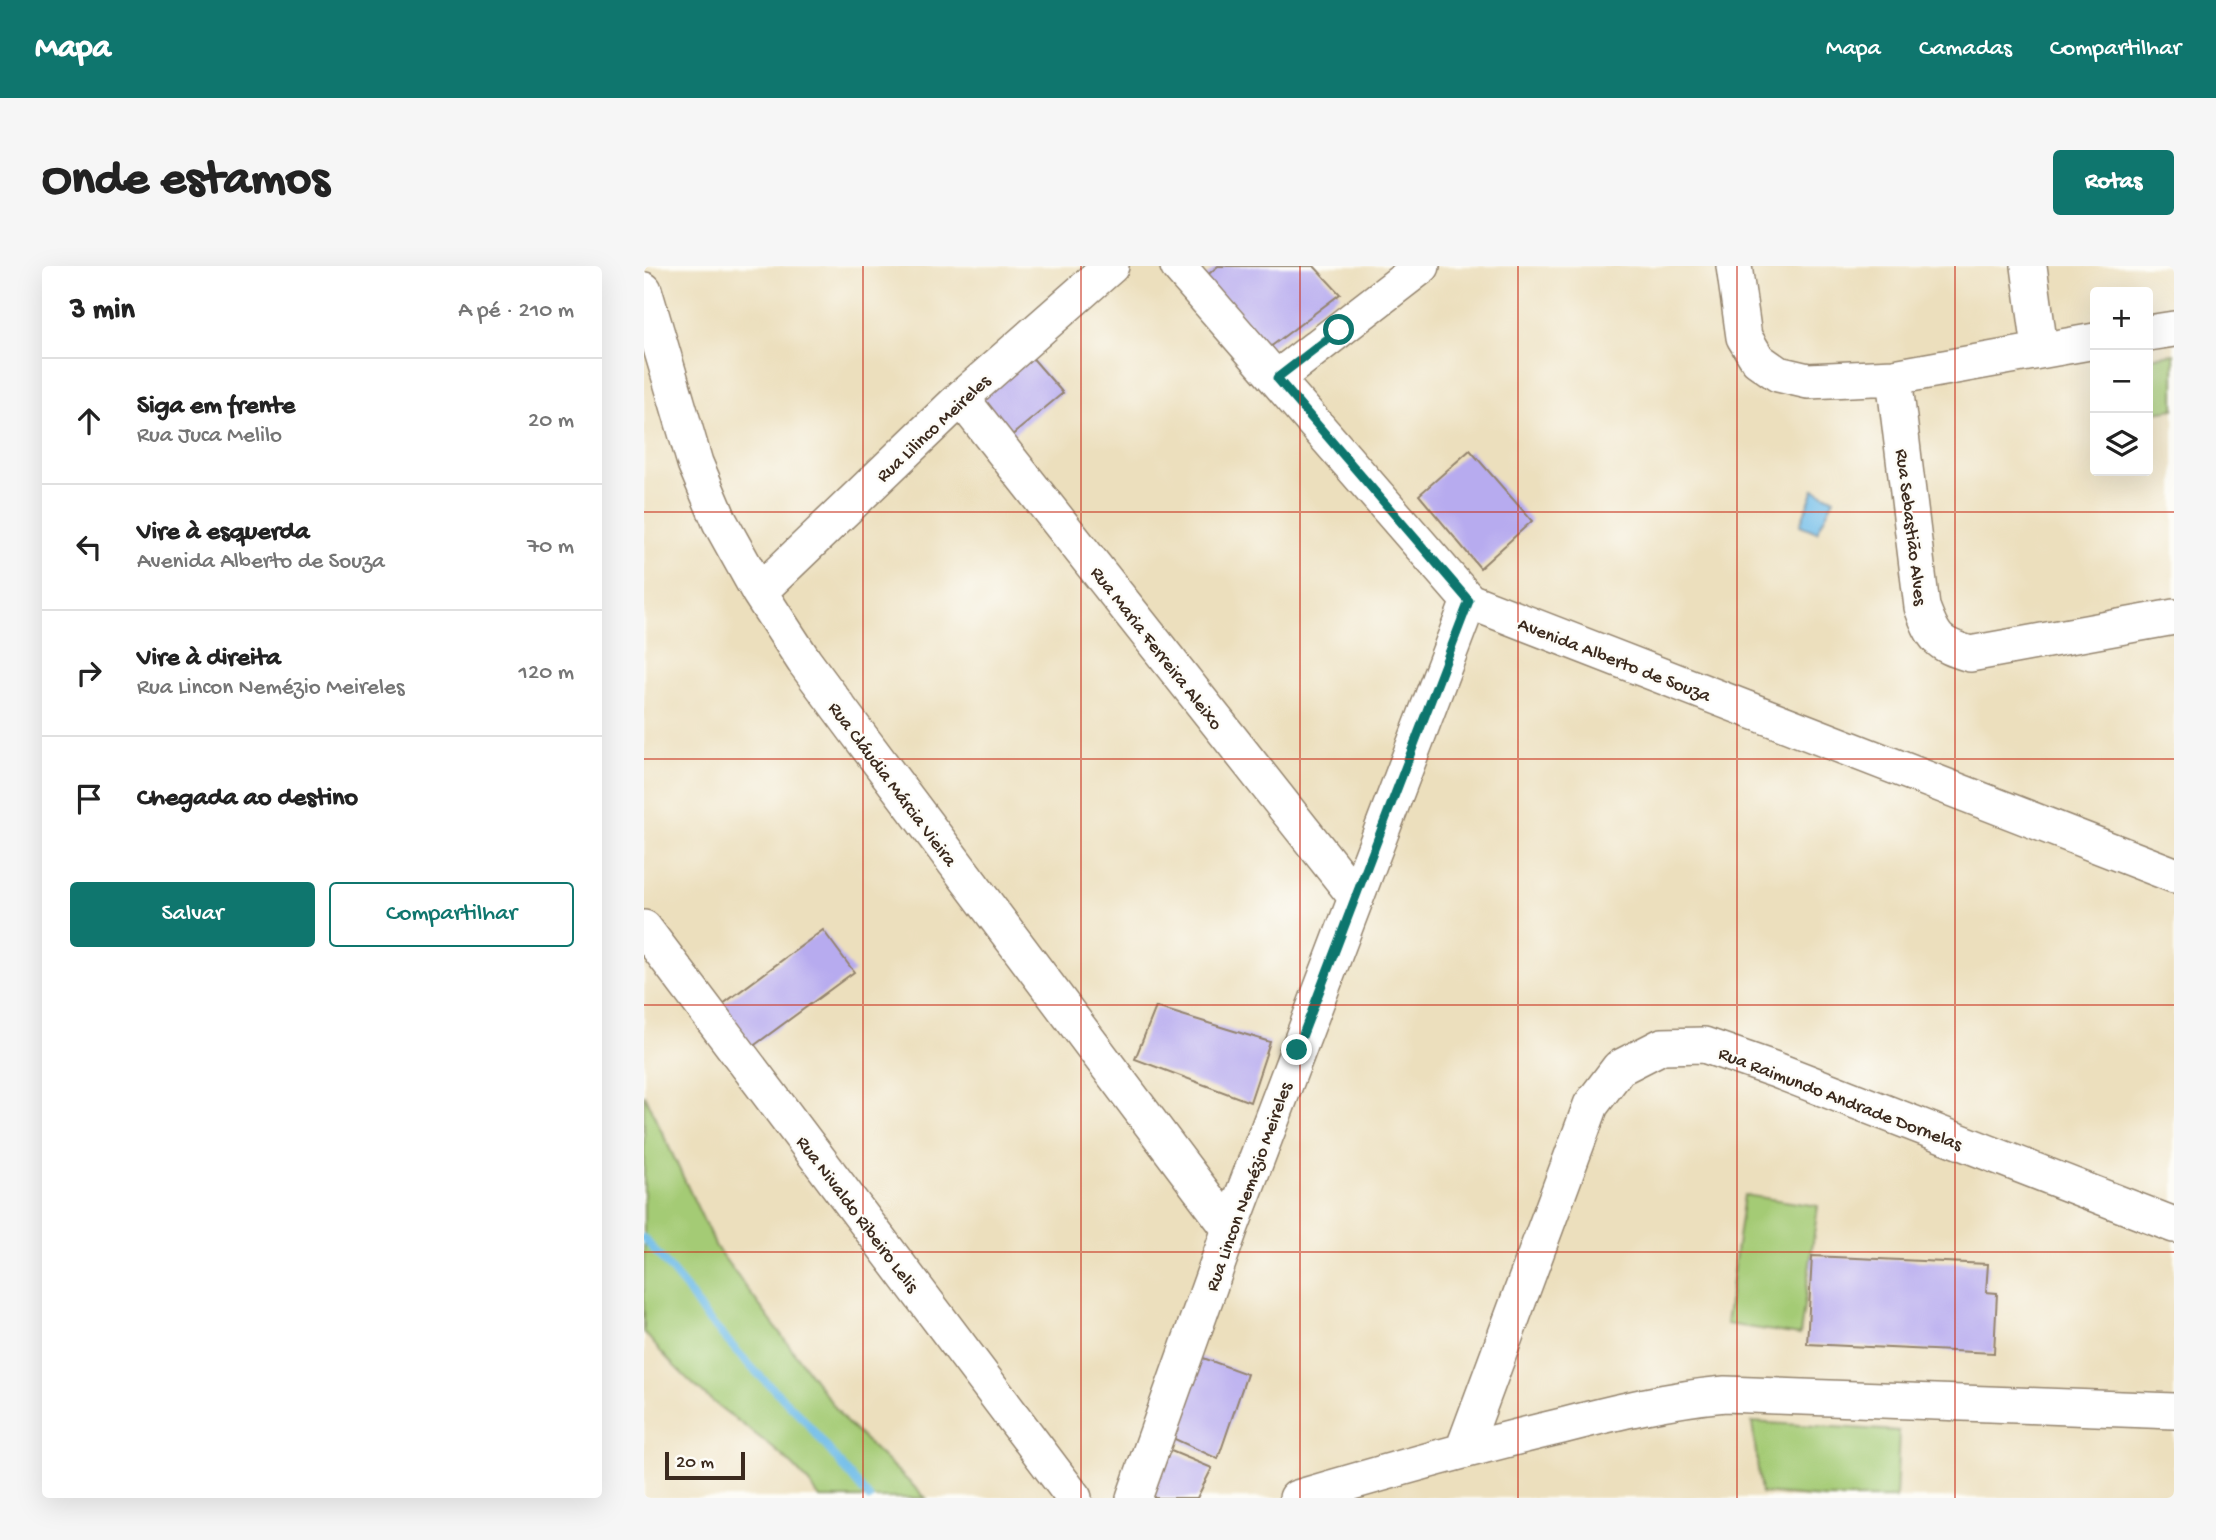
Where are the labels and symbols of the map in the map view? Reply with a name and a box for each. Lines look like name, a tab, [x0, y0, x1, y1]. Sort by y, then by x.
route start	[1323, 314, 1354, 345]
street label: Rua Lilinco Meireles	[873, 370, 997, 488]
street label: Rua Sebastião Alves	[1889, 448, 1931, 608]
street label: Rua Maria Ferreira Aleixo	[1084, 563, 1226, 736]
street label: Avenida Alberto de Souza	[1514, 614, 1715, 709]
street label: Rua Cláudia Márcia Vieira	[822, 698, 961, 873]
route end	[1281, 1034, 1312, 1065]
street label: Rua Raimundo Andrade Dornelas	[1715, 1043, 1966, 1158]
street label: Rua Lincon Nemézio Meireles	[1202, 1079, 1299, 1295]
street label: Rua Nivaldo Ribeiro Lelis	[790, 1132, 923, 1299]
scale bar	[665, 1449, 746, 1481]

